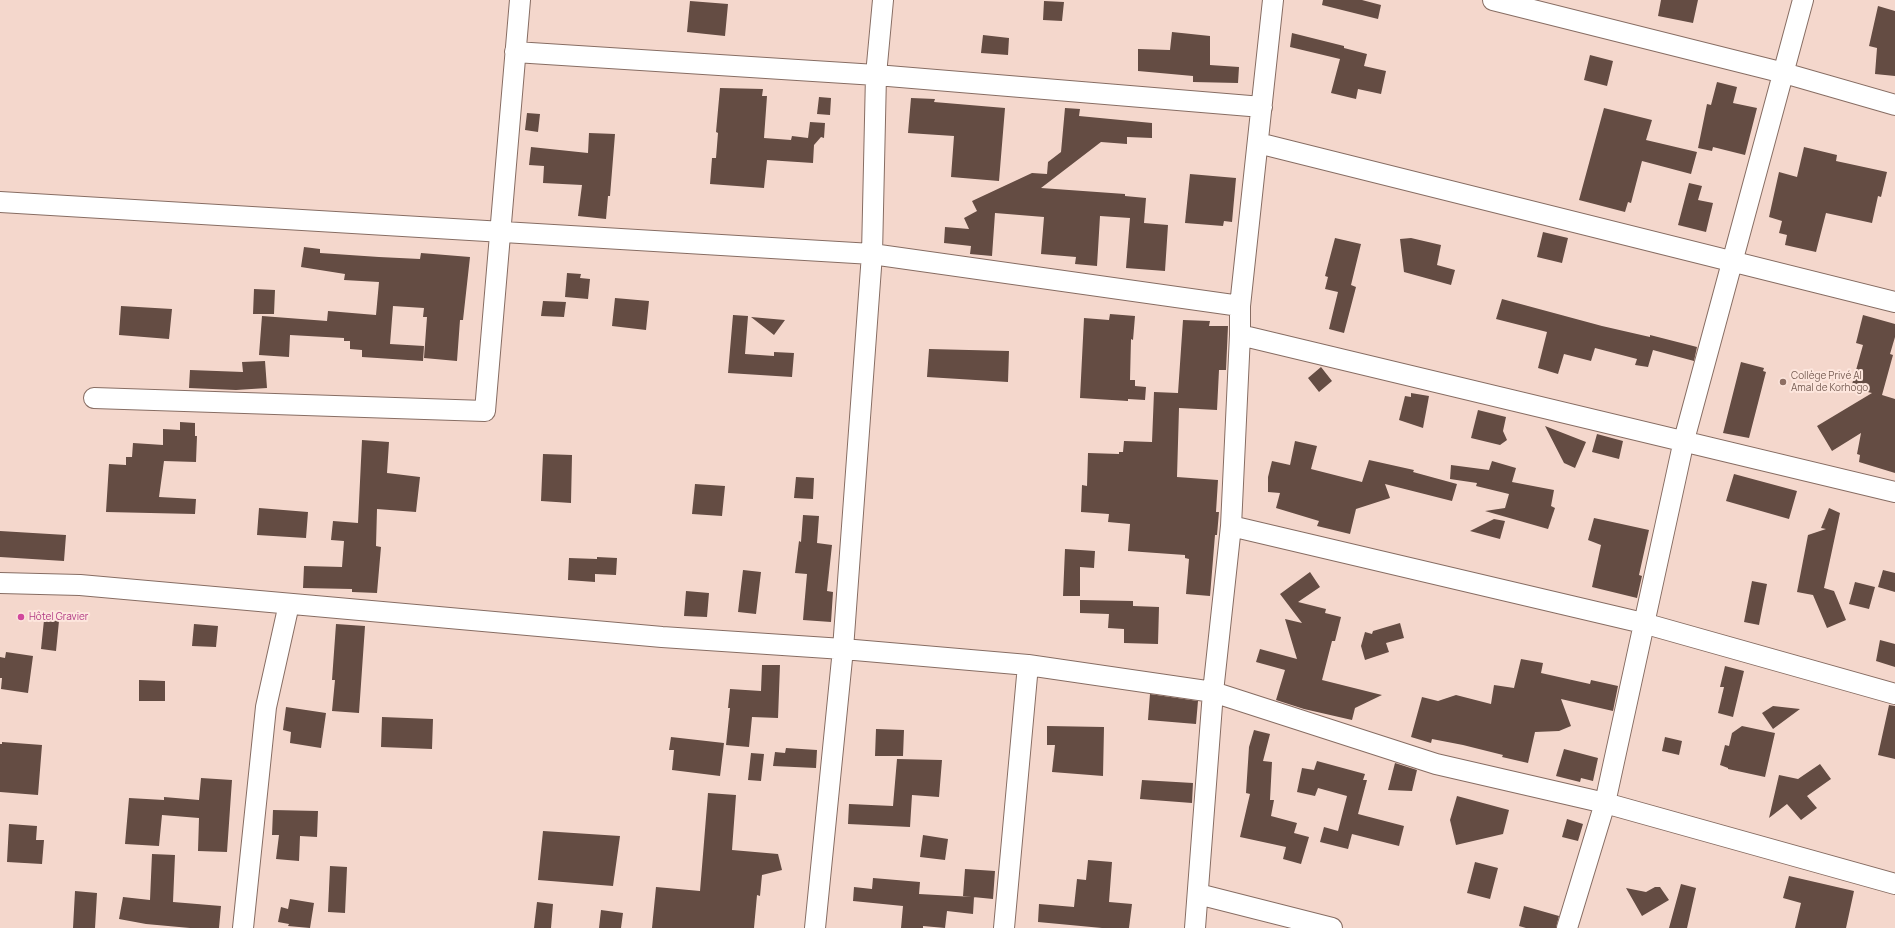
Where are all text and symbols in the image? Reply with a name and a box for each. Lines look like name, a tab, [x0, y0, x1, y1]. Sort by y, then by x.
place label: Collège Privé Al Amal de Korhogo	[1791, 370, 1868, 394]
marker: Collège Privé Al Amal de Korhogo	[1778, 377, 1788, 387]
place label: Hôtel Gravier	[29, 611, 88, 623]
marker: Hôtel Gravier	[16, 612, 26, 622]

